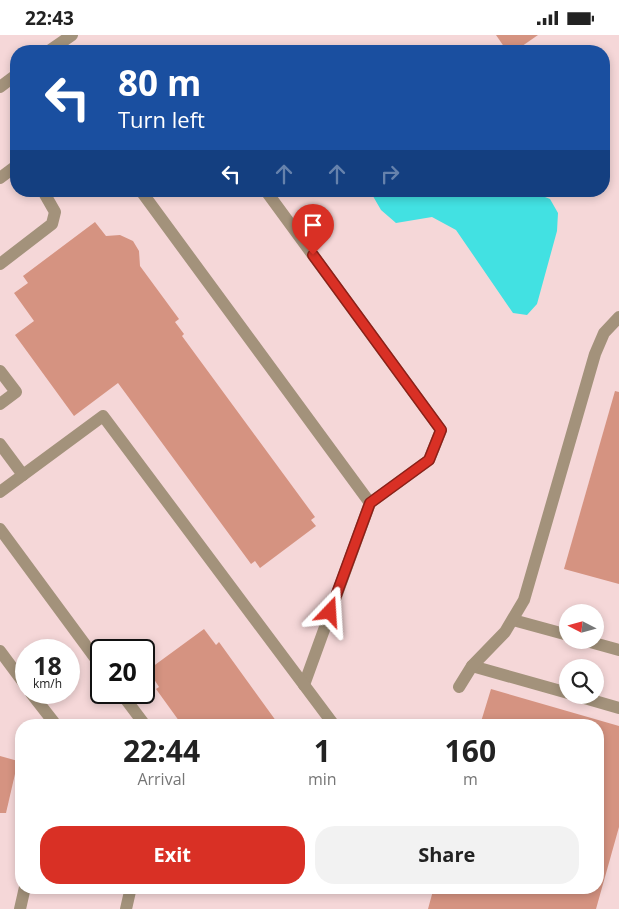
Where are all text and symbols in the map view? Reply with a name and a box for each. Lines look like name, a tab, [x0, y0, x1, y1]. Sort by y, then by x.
text: 22:43	[25, 5, 74, 31]
text: 80 m	[118, 59, 201, 106]
icon: left	[35, 65, 100, 130]
text: Turn left	[118, 104, 205, 134]
icon: left	[217, 160, 245, 188]
icon: ahead	[270, 160, 298, 188]
icon: ahead	[323, 160, 351, 188]
icon: right	[376, 160, 404, 188]
pin	[292, 204, 334, 255]
icon: arrive	[299, 211, 327, 239]
position arrow	[303, 585, 355, 637]
north arrow	[559, 604, 604, 649]
map controls	[559, 604, 604, 704]
speed limit sign: 20	[90, 639, 155, 704]
text: 18	[33, 648, 62, 682]
button: search	[559, 659, 604, 704]
text: km/h	[33, 675, 62, 692]
text: 22:44	[123, 730, 200, 771]
text: 1	[314, 730, 331, 771]
text: 160	[445, 730, 496, 771]
text: Arrival	[137, 768, 186, 790]
text: min	[308, 768, 337, 790]
text: m	[463, 768, 478, 790]
button: Exit	[40, 826, 305, 884]
button: Share	[315, 826, 579, 884]

